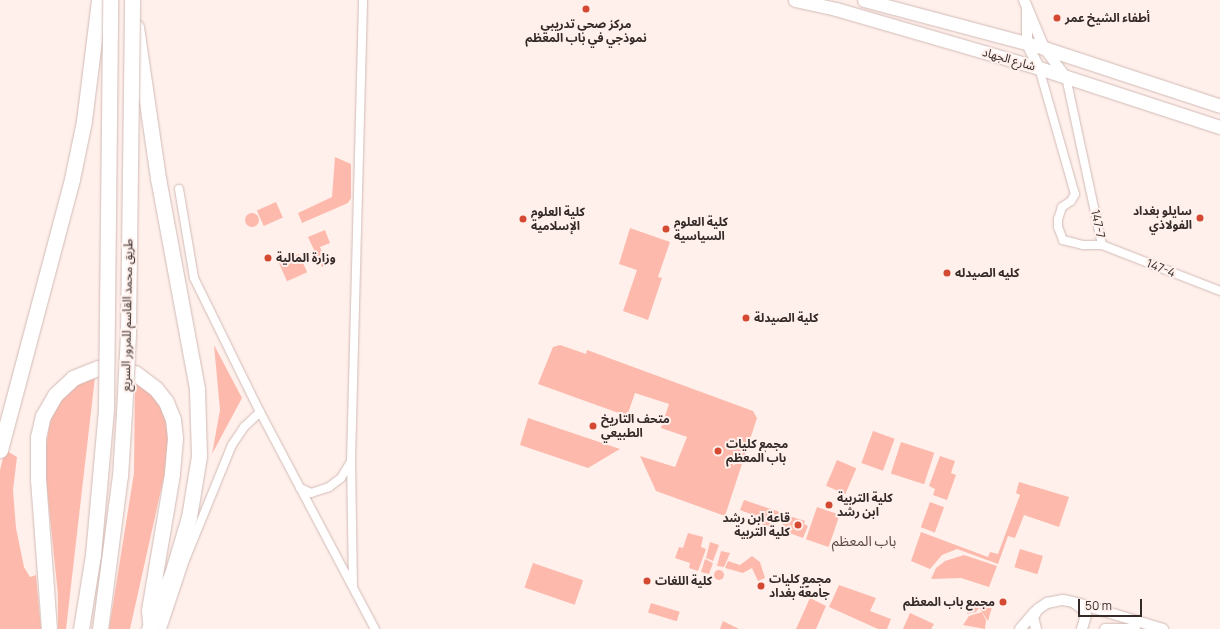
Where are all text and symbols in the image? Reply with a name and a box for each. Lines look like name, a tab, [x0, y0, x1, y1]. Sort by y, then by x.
marker: مركز صحي تدريبي نموذجي في باب المعظم	[580, 3, 592, 15]
place label: أطفاء الشيخ عمر	[1065, 11, 1150, 25]
marker: أطفاء الشيخ عمر	[1052, 13, 1062, 23]
place label: مركز صحي تدريبي نموذجي في باب المعظم	[525, 17, 647, 45]
street label: شارع الجهاد	[981, 45, 1037, 73]
place label: سايلو بغداد الفولاذي	[1133, 204, 1192, 232]
place label: كلية العلوم الإسلامية	[531, 205, 585, 233]
street label: 147-7	[1088, 208, 1108, 240]
marker: سايلو بغداد الفولاذي	[1195, 213, 1205, 223]
marker: كلية العلوم الإسلامية	[518, 214, 528, 224]
place label: كلية العلوم السياسية	[674, 215, 728, 243]
marker: كلية العلوم السياسية	[661, 224, 671, 234]
street label: طريق محمد القاسم للمرور السريع	[118, 238, 136, 392]
place label: وزارة المالية	[276, 251, 336, 265]
marker: وزارة المالية	[263, 253, 273, 263]
street label: 147-4	[1144, 256, 1178, 280]
place label: كليه الصيدله	[955, 266, 1019, 280]
marker: كليه الصيدله	[942, 268, 952, 278]
place label: كلية الصيدلة	[754, 311, 818, 325]
marker: كلية الصيدلة	[741, 313, 751, 323]
place label: متحف التاريخ الطبيعي	[601, 412, 670, 440]
marker: متحف التاريخ الطبيعي	[588, 421, 598, 431]
place label: مجمع كليات باب المعظم	[726, 437, 788, 465]
marker: مجمع كليات باب المعظم	[713, 446, 723, 456]
place label: كلية التربية ابن رشد	[837, 491, 893, 519]
marker: كلية التربية ابن رشد	[824, 500, 834, 510]
place label: قاعة ابن رشد كلية التربية	[722, 511, 790, 539]
marker: قاعة ابن رشد كلية التربية	[793, 520, 803, 530]
district label: باب المعظم	[832, 533, 896, 549]
place label: مجمع كليات جامعة بغداد	[769, 572, 831, 600]
place label: كلية اللغات	[655, 574, 712, 588]
marker: كلية اللغات	[642, 576, 652, 586]
marker: مجمع كليات جامعة بغداد	[756, 581, 766, 591]
scale bar	[1080, 591, 1144, 617]
place label: مجمع باب المعظم	[903, 595, 995, 609]
marker: مجمع باب المعظم	[998, 597, 1008, 607]
text: 50 m	[1085, 597, 1112, 614]

